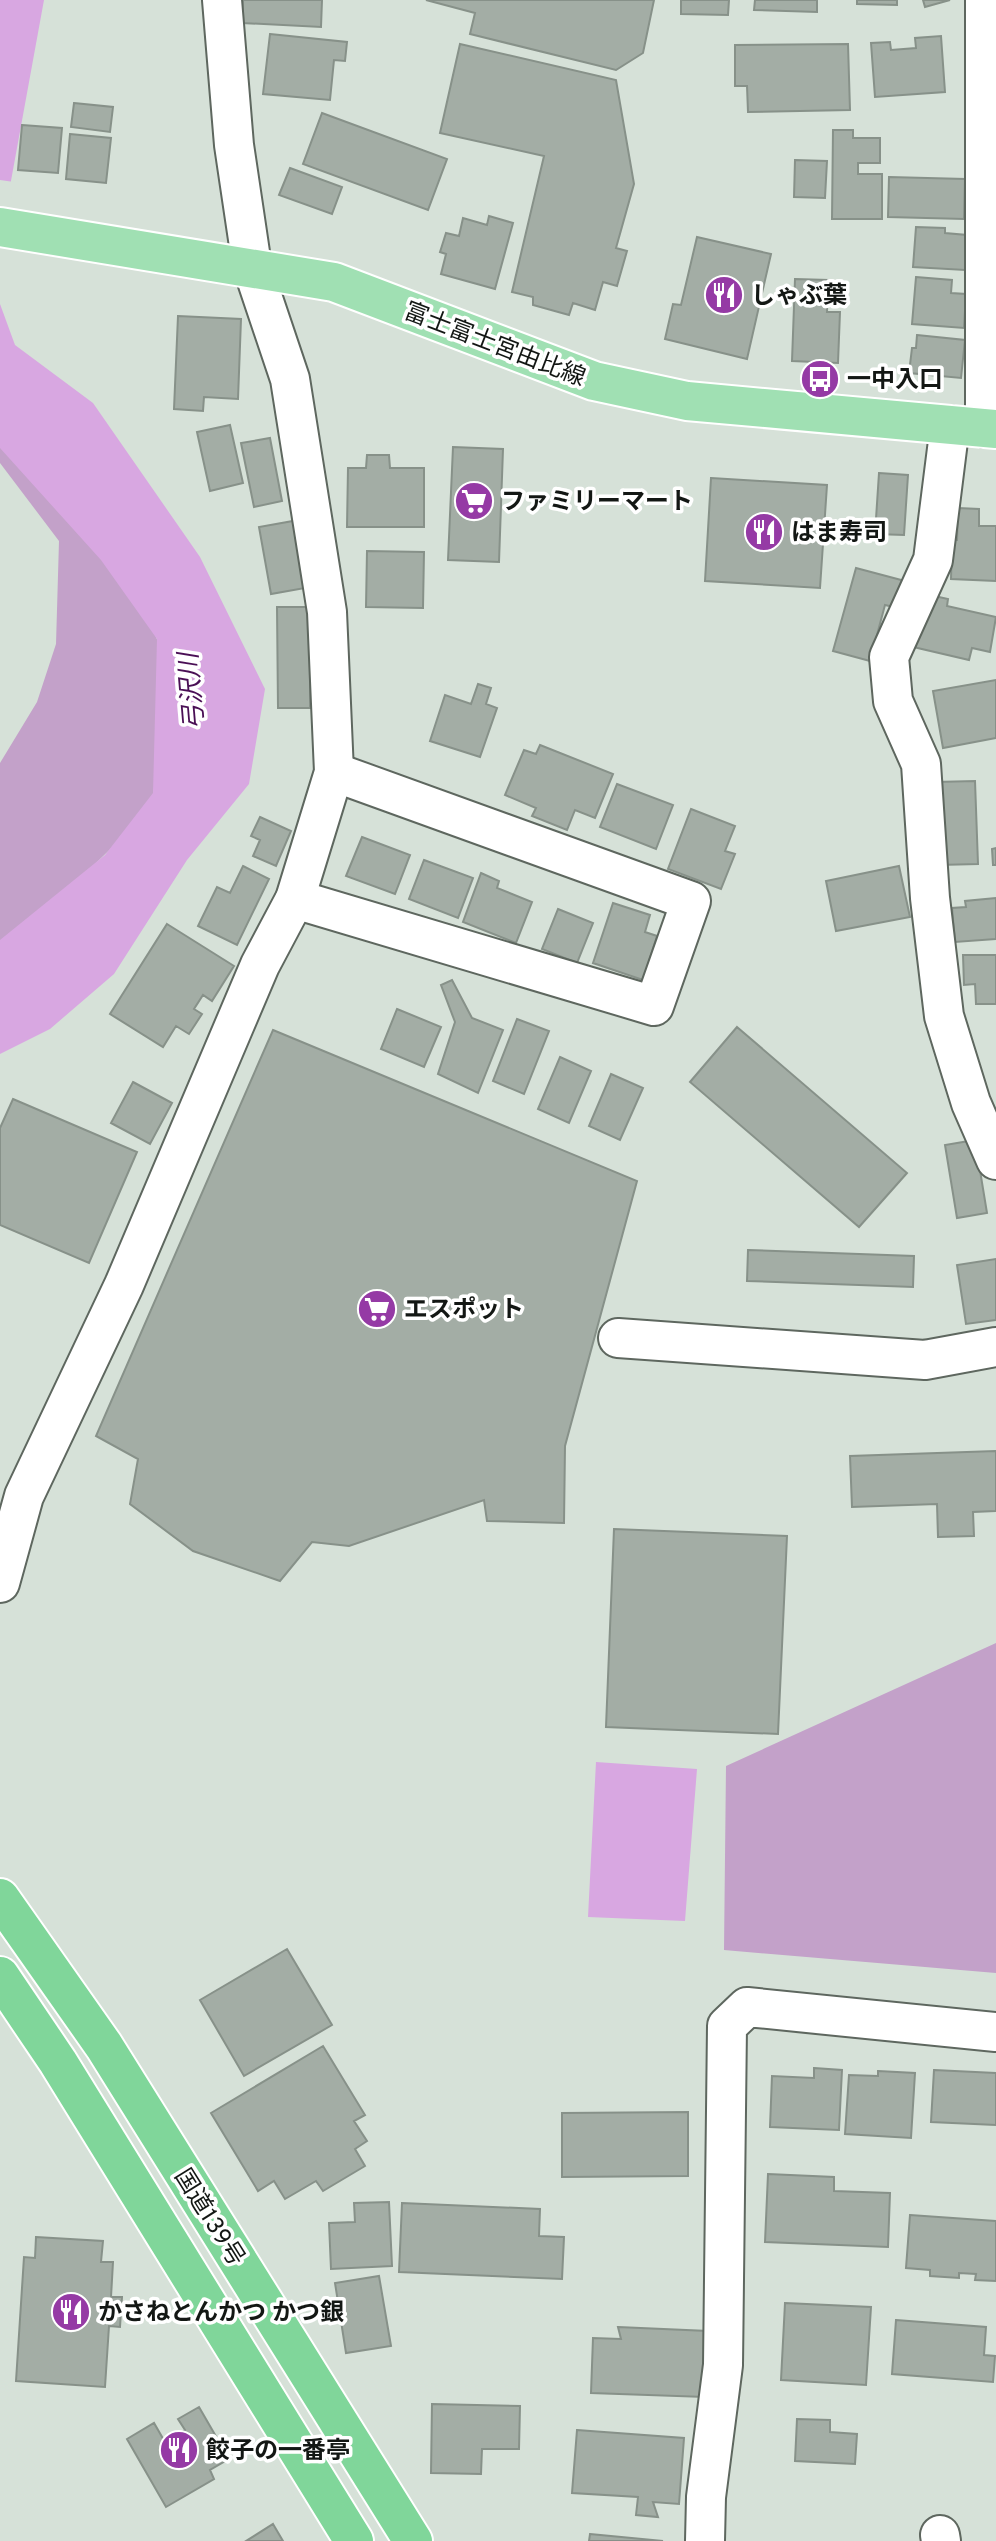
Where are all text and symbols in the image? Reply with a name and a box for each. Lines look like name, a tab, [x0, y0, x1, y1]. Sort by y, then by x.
restaurant icon: しゃぶ葉	[703, 274, 745, 316]
place label: しゃぶ葉	[751, 282, 847, 312]
street label: 富士富士宮由比線	[399, 297, 589, 394]
bus stop icon: 一中入口	[799, 358, 841, 400]
place label: 一中入口	[847, 366, 943, 396]
supermarket icon: ファミリーマート	[453, 480, 495, 522]
place label: ファミリーマート	[501, 488, 693, 518]
restaurant icon: はま寿司	[743, 511, 785, 553]
place label: はま寿司	[791, 519, 887, 549]
water label: 弓沢川	[173, 649, 213, 732]
supermarket icon: エスポット	[356, 1288, 398, 1330]
place label: エスポット	[404, 1296, 524, 1326]
street label: 国道139号	[167, 2164, 250, 2272]
restaurant icon: かさねとんかつ かつ銀	[50, 2291, 92, 2333]
place label: かさねとんかつ かつ銀	[98, 2299, 344, 2329]
restaurant icon: 餃子の一番亭	[158, 2429, 200, 2471]
place label: 餃子の一番亭	[206, 2437, 350, 2467]

